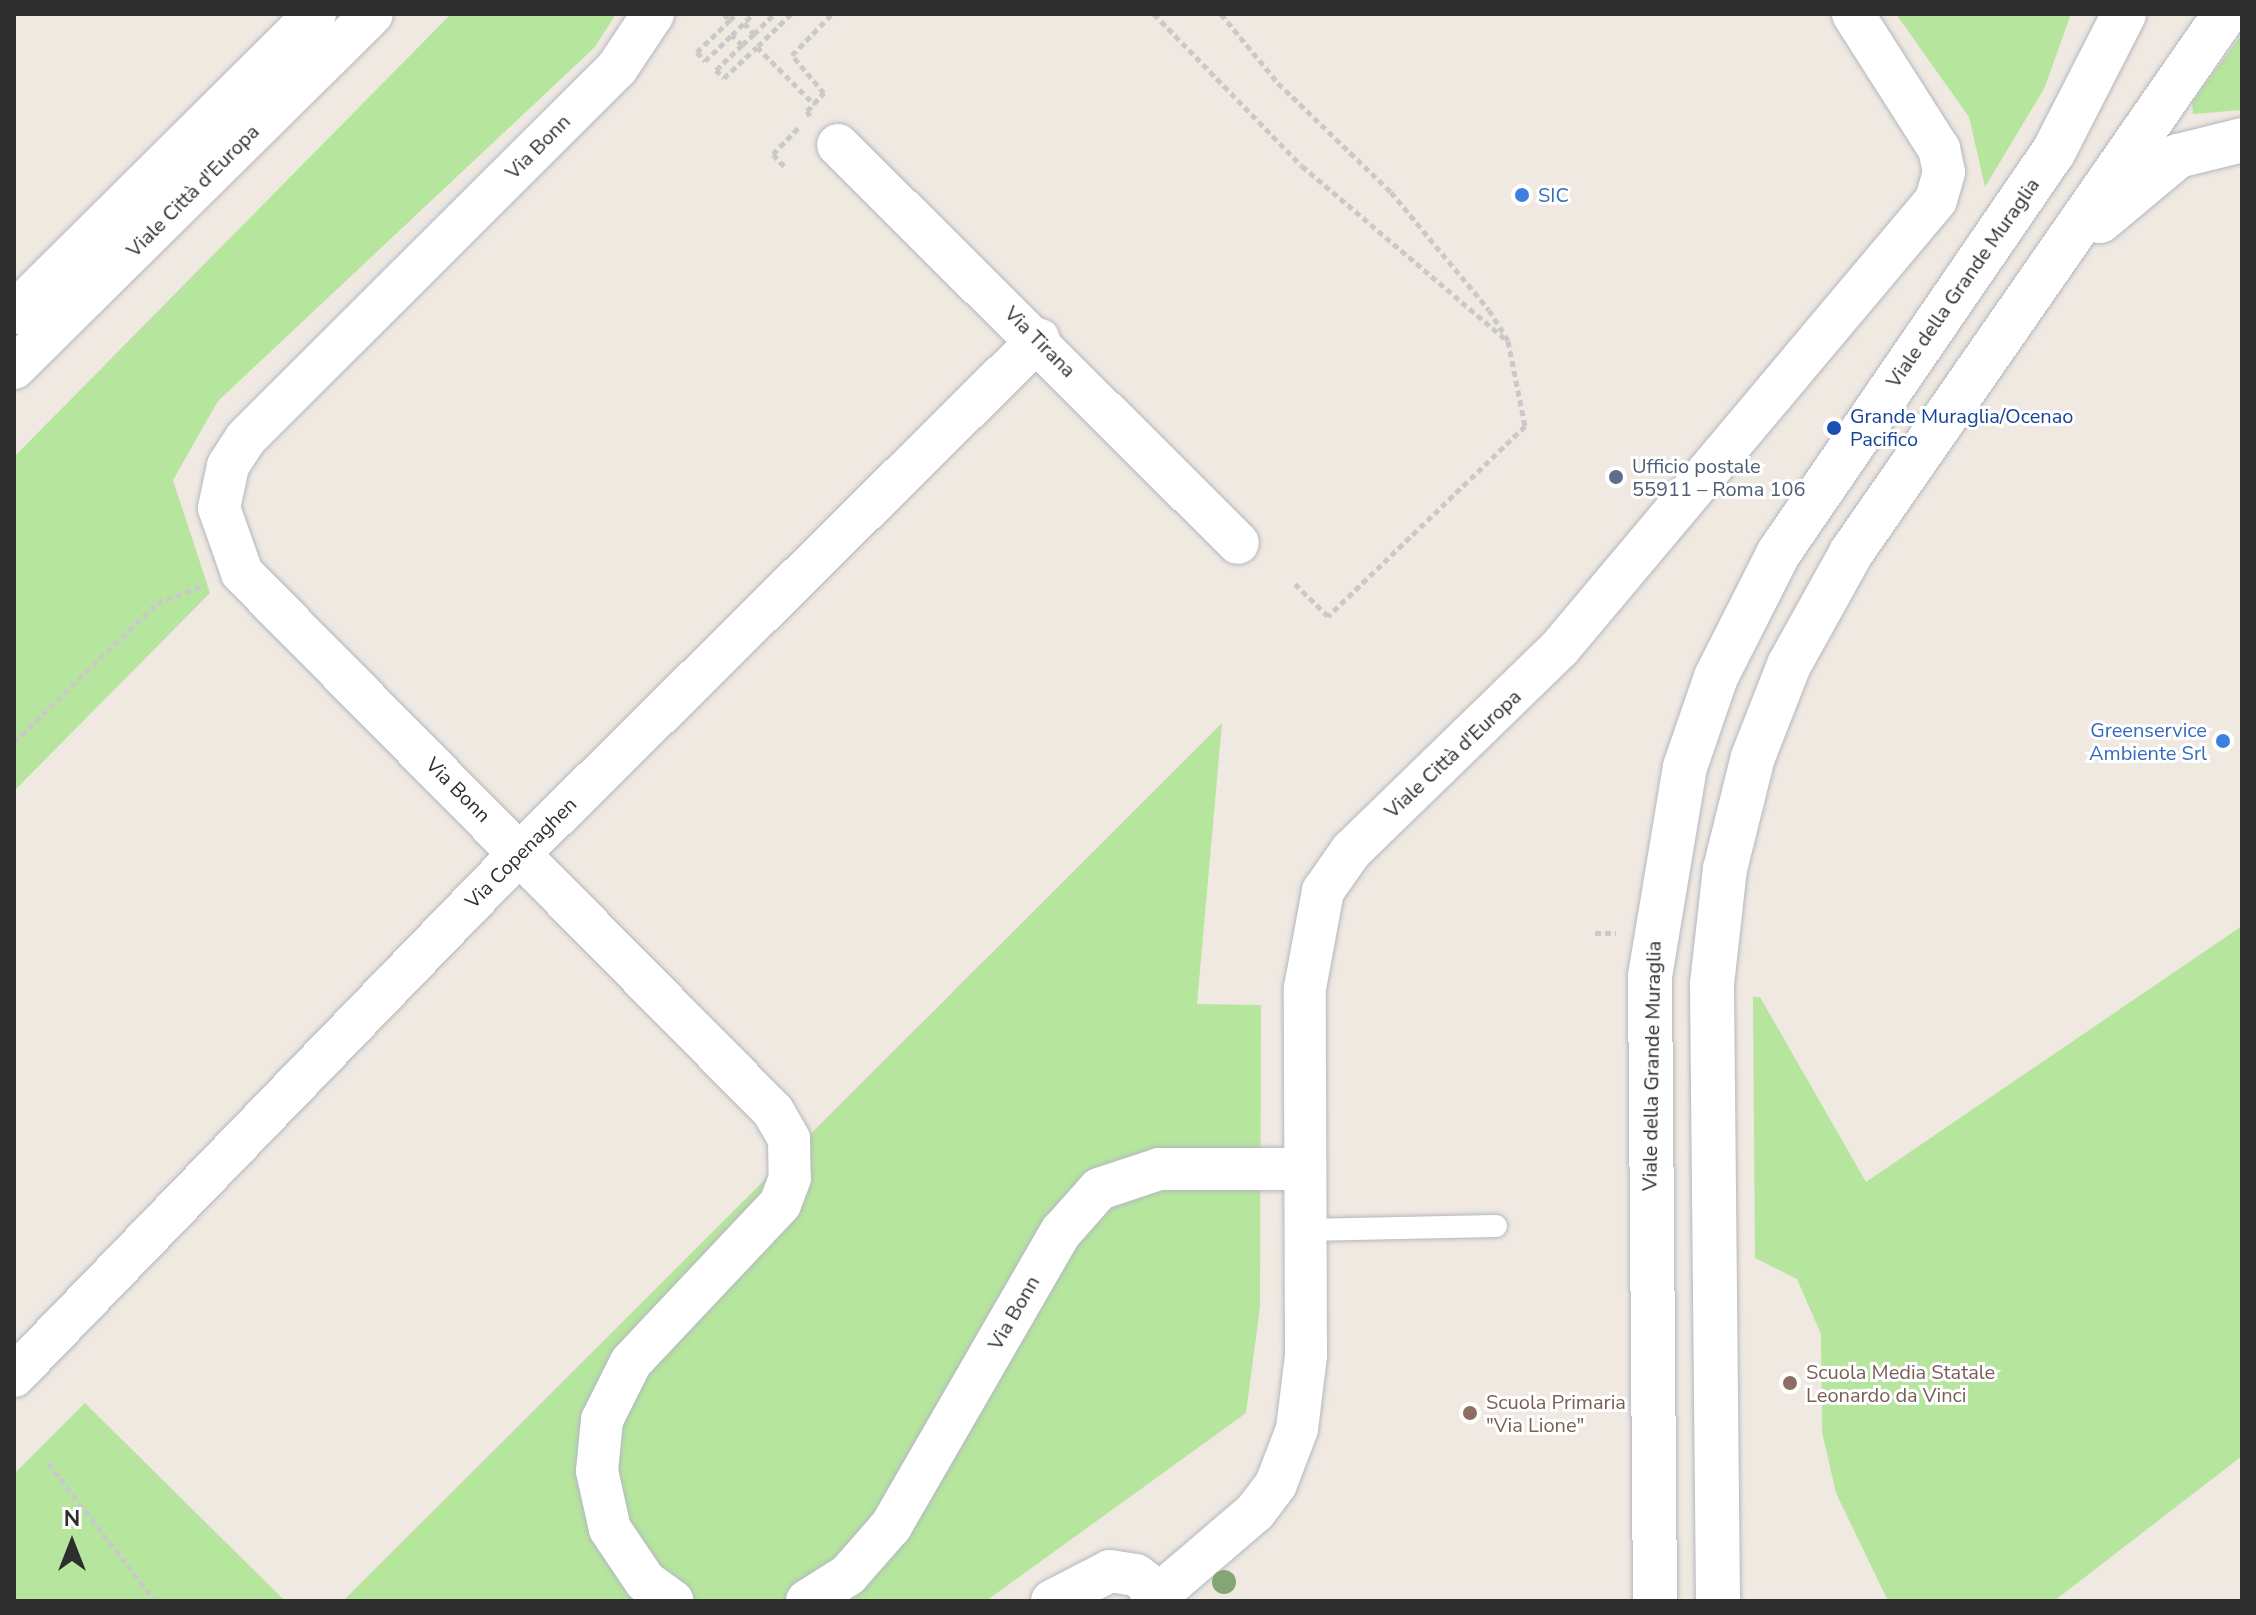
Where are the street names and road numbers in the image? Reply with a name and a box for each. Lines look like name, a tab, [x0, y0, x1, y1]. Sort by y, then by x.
street label: Via Bonn	[501, 110, 575, 184]
street label: Viale Città d'Europa	[122, 120, 264, 262]
street label: Viale della Grande Muraglia	[1881, 174, 2045, 392]
street label: Via Tirana	[1000, 302, 1080, 382]
street label: Viale Città d'Europa	[1380, 685, 1526, 823]
street label: Via Bonn	[421, 753, 495, 827]
street label: Via Copenaghen	[460, 792, 582, 914]
street label: Viale della Grande Muraglia	[1638, 941, 1666, 1191]
street label: Via Bonn	[983, 1272, 1045, 1354]

